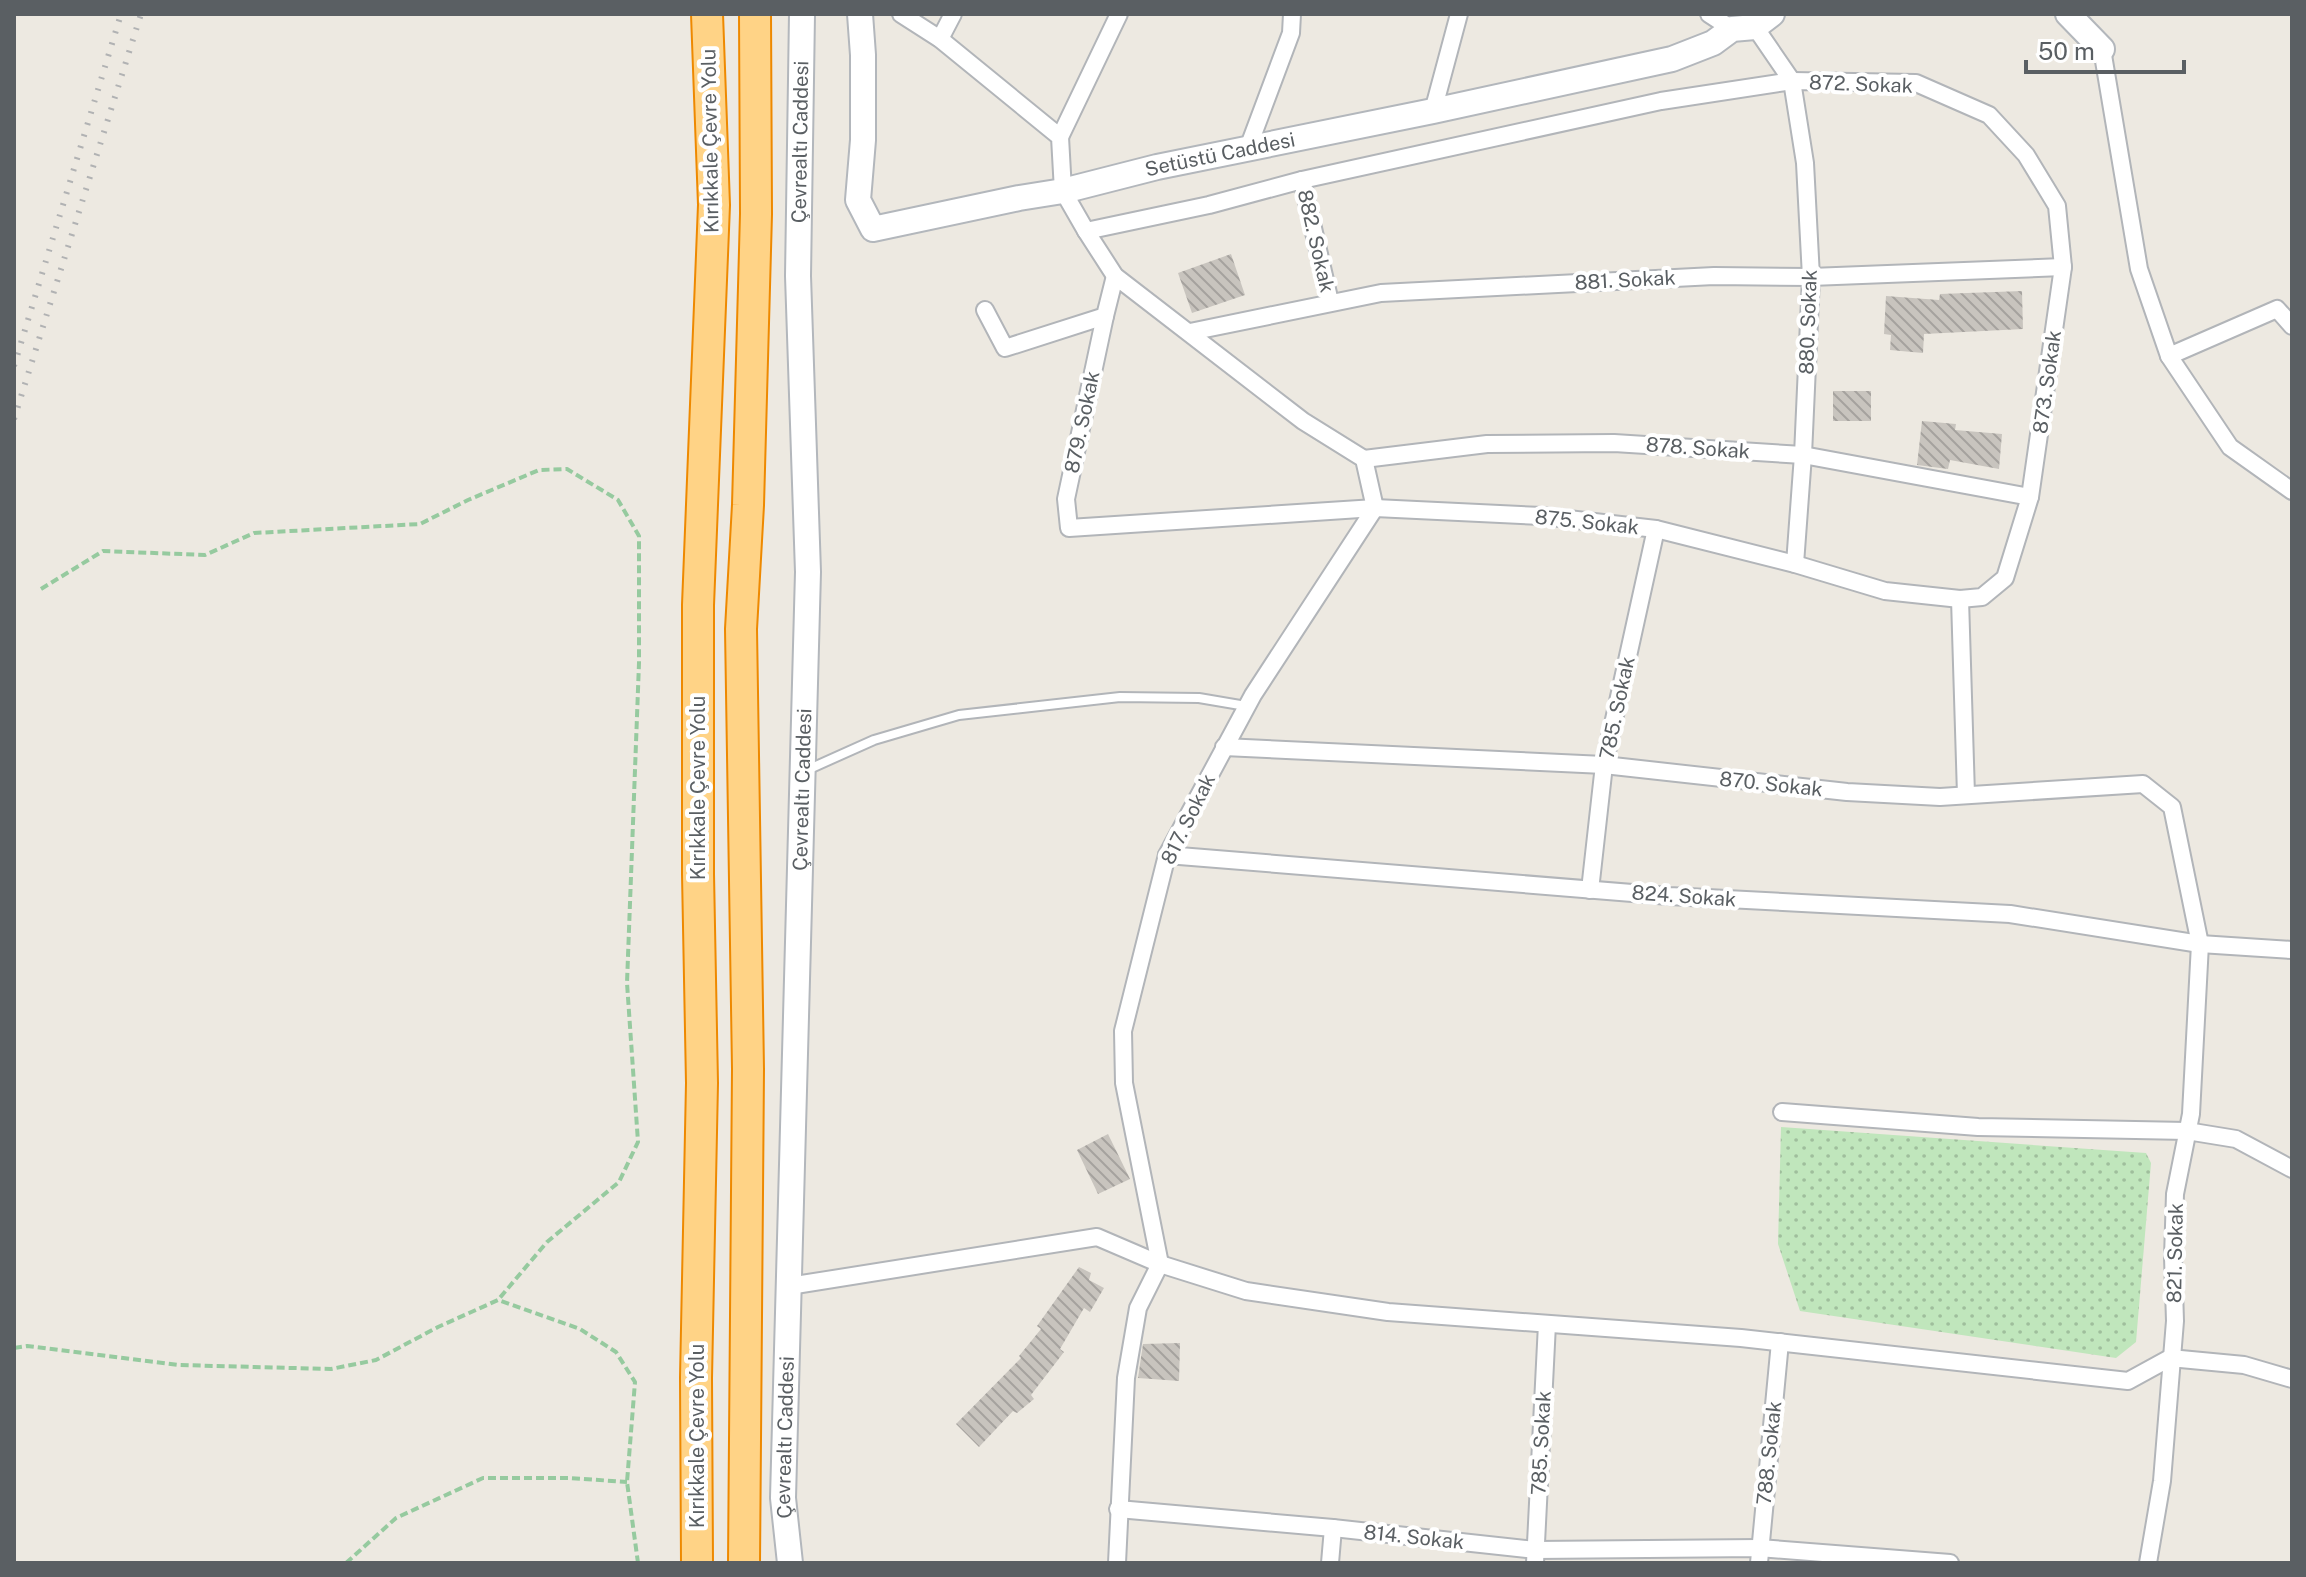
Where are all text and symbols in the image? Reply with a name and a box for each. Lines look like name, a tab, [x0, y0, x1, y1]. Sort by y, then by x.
scale bar	[2026, 24, 2184, 74]
text: 50 m	[2038, 37, 2095, 65]
street label: Kırıkkale Çevre Yolu	[696, 49, 724, 233]
street label: Çevrealtı Caddesi	[787, 60, 813, 223]
street label: 872. Sokak	[1809, 70, 1913, 98]
street label: Setüstü Caddesi	[1142, 127, 1297, 182]
street label: 882. Sokak	[1293, 187, 1339, 295]
street label: 881. Sokak	[1574, 265, 1676, 295]
street label: 880. Sokak	[1794, 269, 1822, 375]
street label: 873. Sokak	[2028, 329, 2066, 435]
street label: 879. Sokak	[1059, 369, 1105, 475]
street label: 878. Sokak	[1645, 432, 1751, 464]
street label: 875. Sokak	[1534, 505, 1640, 539]
street label: 785. Sokak	[1594, 654, 1640, 762]
street label: Kırıkkale Çevre Yolu	[686, 696, 710, 880]
street label: Çevrealtı Caddesi	[788, 708, 816, 871]
street label: 870. Sokak	[1718, 767, 1824, 801]
street label: 817. Sokak	[1156, 770, 1220, 868]
street label: 824. Sokak	[1631, 880, 1737, 912]
street label: 821. Sokak	[2162, 1203, 2188, 1303]
street label: Kırıkkale Çevre Yolu	[685, 1344, 709, 1528]
street label: Çevrealtı Caddesi	[771, 1356, 799, 1520]
street label: 785. Sokak	[1526, 1390, 1556, 1496]
street label: 788. Sokak	[1752, 1400, 1786, 1506]
street label: 814. Sokak	[1363, 1520, 1465, 1554]

